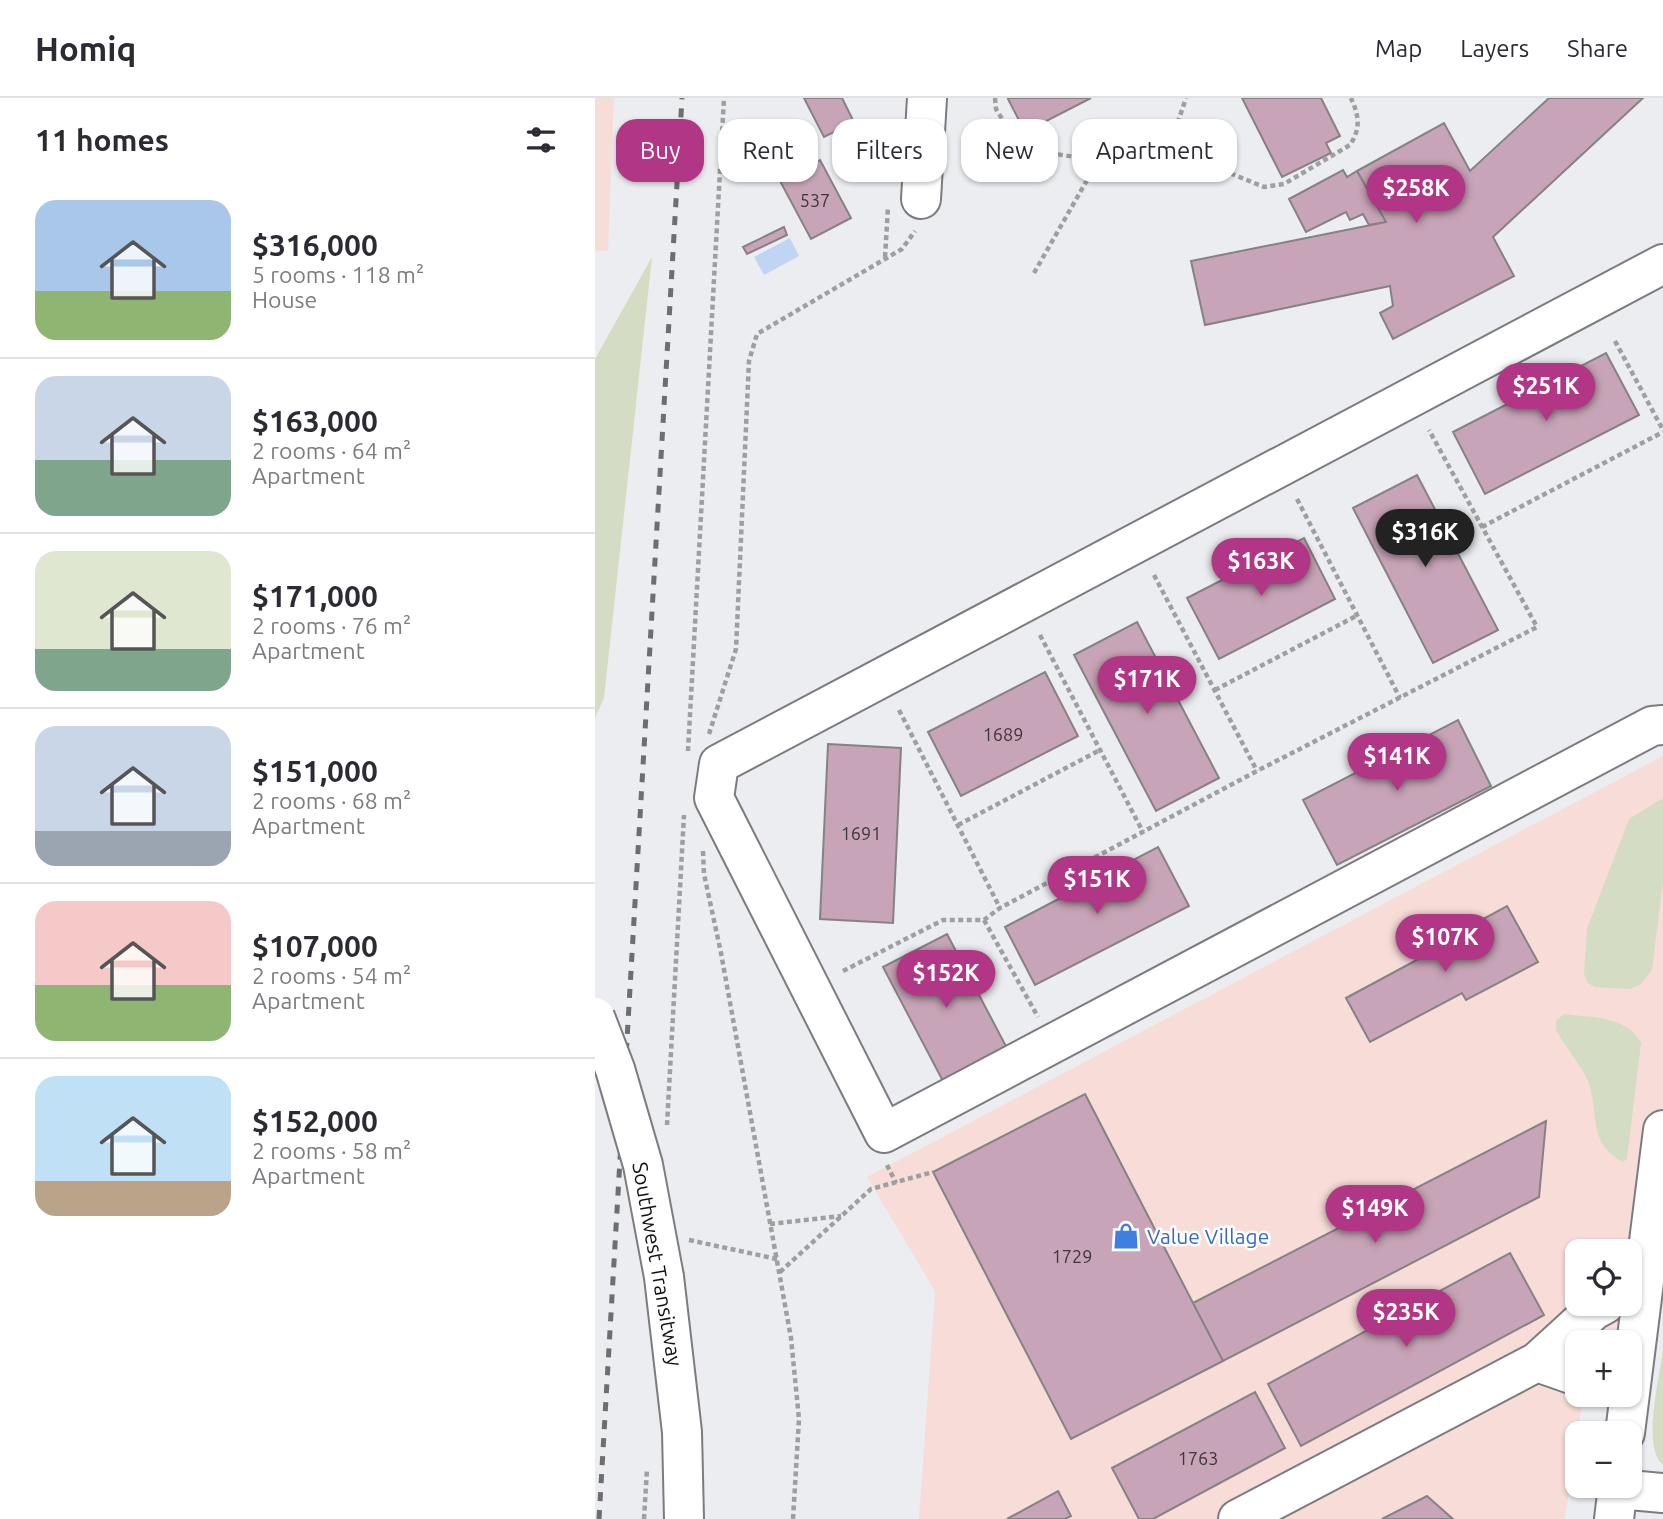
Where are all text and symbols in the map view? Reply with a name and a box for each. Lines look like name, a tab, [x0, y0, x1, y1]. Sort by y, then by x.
text: Homiq	[35, 30, 136, 67]
text: Map	[1375, 35, 1422, 62]
text: Layers	[1460, 35, 1529, 62]
text: Share	[1567, 35, 1628, 62]
chip: Buy	[616, 119, 704, 182]
chip: Rent	[718, 119, 818, 182]
chip: Filters	[832, 119, 947, 182]
chip: New	[961, 119, 1058, 182]
chip: Apartment	[1072, 119, 1237, 182]
icon: filters	[522, 121, 560, 159]
text: 11 homes	[35, 123, 169, 157]
pin: $258K	[1367, 166, 1465, 225]
text: $258K	[1382, 175, 1450, 200]
house number: 537	[800, 190, 830, 210]
icon: home	[91, 228, 175, 312]
text: $316,000	[252, 228, 378, 262]
text: 5 rooms · 118 m²	[252, 262, 424, 287]
text: House	[252, 287, 317, 312]
pin: $251K	[1497, 364, 1595, 423]
text: $251K	[1512, 373, 1580, 398]
icon: home	[91, 404, 175, 488]
text: $163,000	[252, 404, 378, 438]
text: 2 rooms · 64 m²	[252, 438, 411, 463]
text: Apartment	[252, 463, 365, 488]
pin: $316K	[1376, 510, 1474, 569]
text: $316K	[1391, 519, 1459, 544]
pin: $163K	[1212, 538, 1310, 598]
text: $163K	[1227, 548, 1295, 573]
icon: home	[91, 579, 175, 663]
text: $171,000	[252, 579, 378, 613]
text: 2 rooms · 76 m²	[252, 613, 411, 638]
text: Apartment	[252, 638, 365, 663]
pin: $171K	[1098, 656, 1196, 716]
text: $171K	[1113, 666, 1181, 691]
house number: 1689	[983, 724, 1023, 744]
pin: $141K	[1348, 734, 1446, 793]
text: $141K	[1363, 743, 1431, 768]
icon: home	[91, 754, 175, 838]
text: $151,000	[252, 754, 378, 788]
text: 2 rooms · 68 m²	[252, 788, 411, 813]
text: Apartment	[252, 813, 365, 838]
house number: 1691	[841, 823, 881, 843]
pin: $151K	[1048, 856, 1146, 916]
text: $151K	[1063, 866, 1131, 891]
pin: $107K	[1396, 914, 1494, 974]
text: $107K	[1411, 924, 1479, 949]
icon: home	[91, 929, 175, 1013]
text: $107,000	[252, 929, 378, 963]
pin: $152K	[897, 950, 995, 1010]
text: $152K	[912, 960, 980, 985]
text: 2 rooms · 54 m²	[252, 963, 411, 988]
text: Apartment	[252, 988, 365, 1013]
icon: home	[91, 1104, 175, 1188]
text: $152,000	[252, 1104, 378, 1138]
text: 2 rooms · 58 m²	[252, 1138, 411, 1163]
street label: Southwest Transitway	[628, 1160, 688, 1368]
text: Apartment	[252, 1163, 365, 1188]
pin: $149K	[1326, 1186, 1424, 1245]
text: $149K	[1341, 1195, 1409, 1220]
shop icon: Value Village	[1111, 1221, 1141, 1251]
place label: Value Village	[1147, 1224, 1269, 1248]
map controls	[1565, 1239, 1642, 1498]
button: locate	[1565, 1239, 1642, 1316]
house number: 1729	[1052, 1246, 1092, 1266]
pin: $235K	[1357, 1290, 1455, 1349]
text: $235K	[1372, 1299, 1440, 1324]
button: +	[1565, 1330, 1642, 1407]
button: −	[1565, 1421, 1642, 1498]
house number: 1763	[1178, 1448, 1218, 1468]

